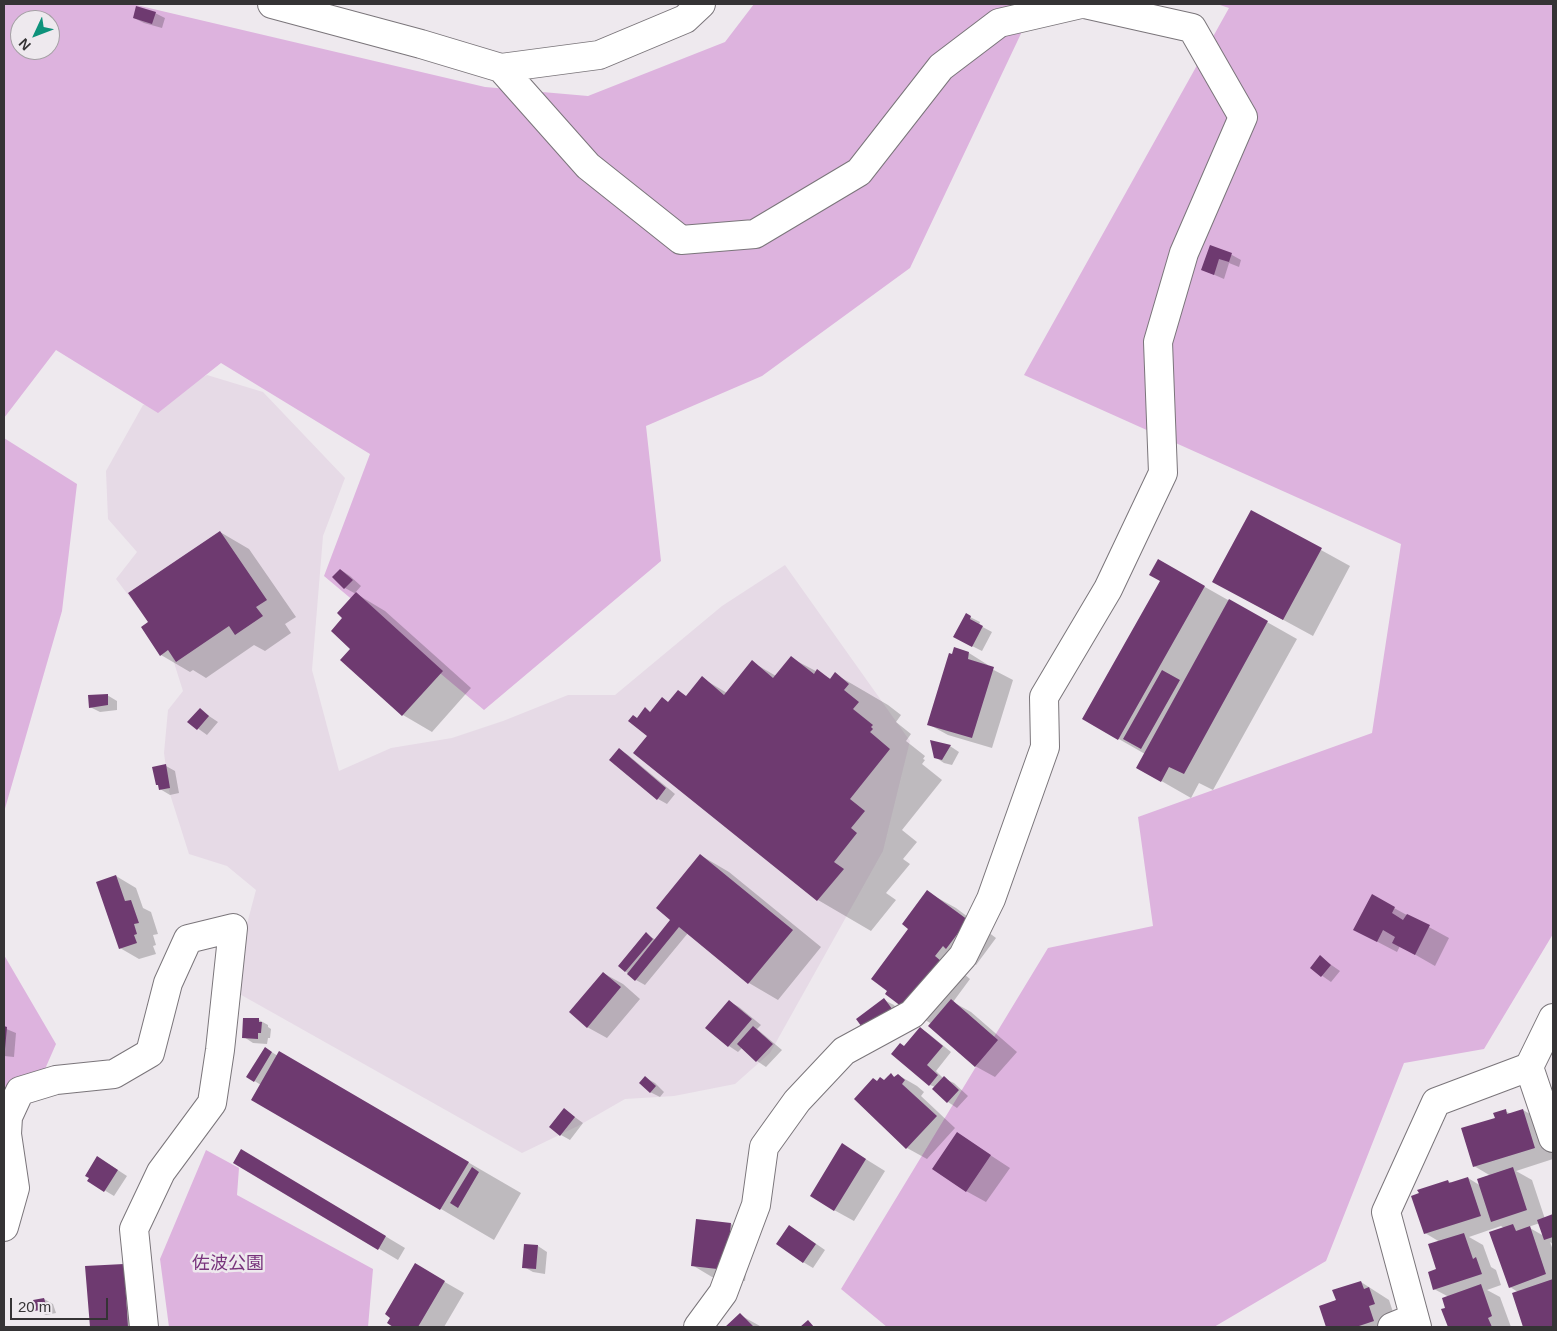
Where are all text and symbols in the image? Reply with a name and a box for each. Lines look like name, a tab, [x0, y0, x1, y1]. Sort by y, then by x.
north arrow	[10, 10, 60, 60]
text: N	[15, 35, 34, 54]
park label: 佐波公園	[192, 1253, 264, 1275]
scale bar	[12, 1288, 110, 1320]
text: 20 m	[18, 1298, 51, 1315]

